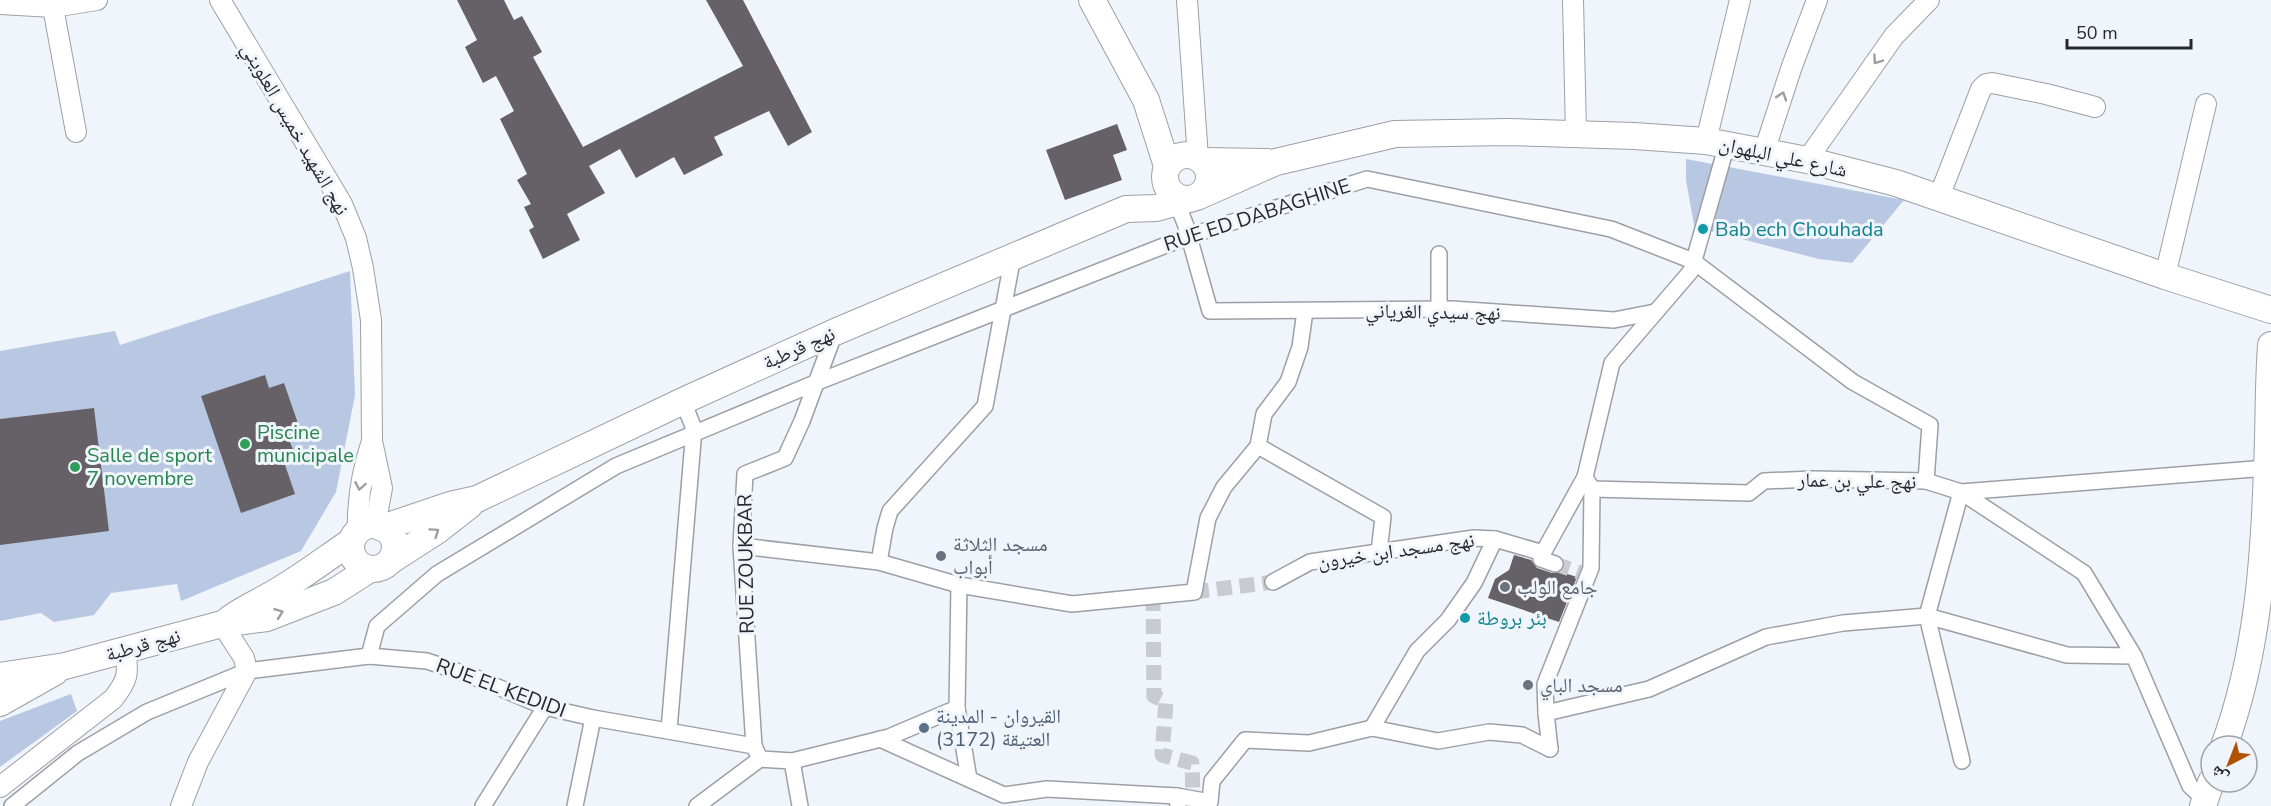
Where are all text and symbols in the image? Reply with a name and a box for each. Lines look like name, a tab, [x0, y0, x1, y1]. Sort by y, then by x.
scale bar	[2067, 12, 2192, 50]
text: 50 m	[2076, 21, 2118, 45]
street label: نهج الشهيد خميس العلويني	[233, 38, 355, 221]
one-way arrow	[1873, 53, 1884, 64]
one-way arrow	[1775, 91, 1787, 102]
street label: شارع علي البلهوان	[1716, 130, 1850, 186]
street label: RUE ED DABAGHINE	[1160, 172, 1354, 258]
place label: Bab ech Chouhada	[1715, 216, 1884, 243]
marker: Bab ech Chouhada	[1696, 222, 1710, 236]
street label: نهج سيدي الغرياني	[1365, 297, 1501, 329]
street label: نهج قرطبة	[759, 320, 839, 376]
place label: Piscine municipale	[257, 419, 354, 469]
marker: Piscine municipale	[238, 437, 252, 451]
place label: Salle de sport 7 novembre	[87, 442, 213, 492]
marker: Salle de sport 7 novembre	[68, 460, 82, 474]
street label: نهج علي بن عمار	[1796, 466, 1917, 498]
one-way arrow	[355, 481, 367, 490]
street label: RUE ZOUKBAR	[731, 494, 761, 634]
one-way arrow	[429, 527, 439, 539]
street label: نهج مسجد ابن خيرون	[1316, 527, 1476, 575]
place label: مسجد الثلاثة أبواب	[953, 531, 1048, 581]
marker: مسجد الثلاثة أبواب	[934, 549, 948, 563]
place label: جامع الولب	[1517, 574, 1598, 601]
marker: جامع الولب	[1498, 580, 1512, 594]
place label: بئر بروطة	[1477, 605, 1547, 632]
one-way arrow	[274, 608, 284, 621]
marker: بئر بروطة	[1458, 611, 1472, 625]
street label: نهج قرطبة	[103, 622, 183, 668]
street label: RUE EL KEDIDI	[432, 652, 570, 724]
place label: مسجد الباي	[1540, 672, 1623, 701]
marker: مسجد الباي	[1521, 678, 1535, 692]
place label: القيروان - المدينة العتيقة (3172)	[936, 703, 1061, 753]
marker: القيروان - المدينة العتيقة (3172)	[917, 721, 931, 735]
north arrow	[2199, 734, 2259, 794]
text: ش	[2206, 761, 2233, 788]

